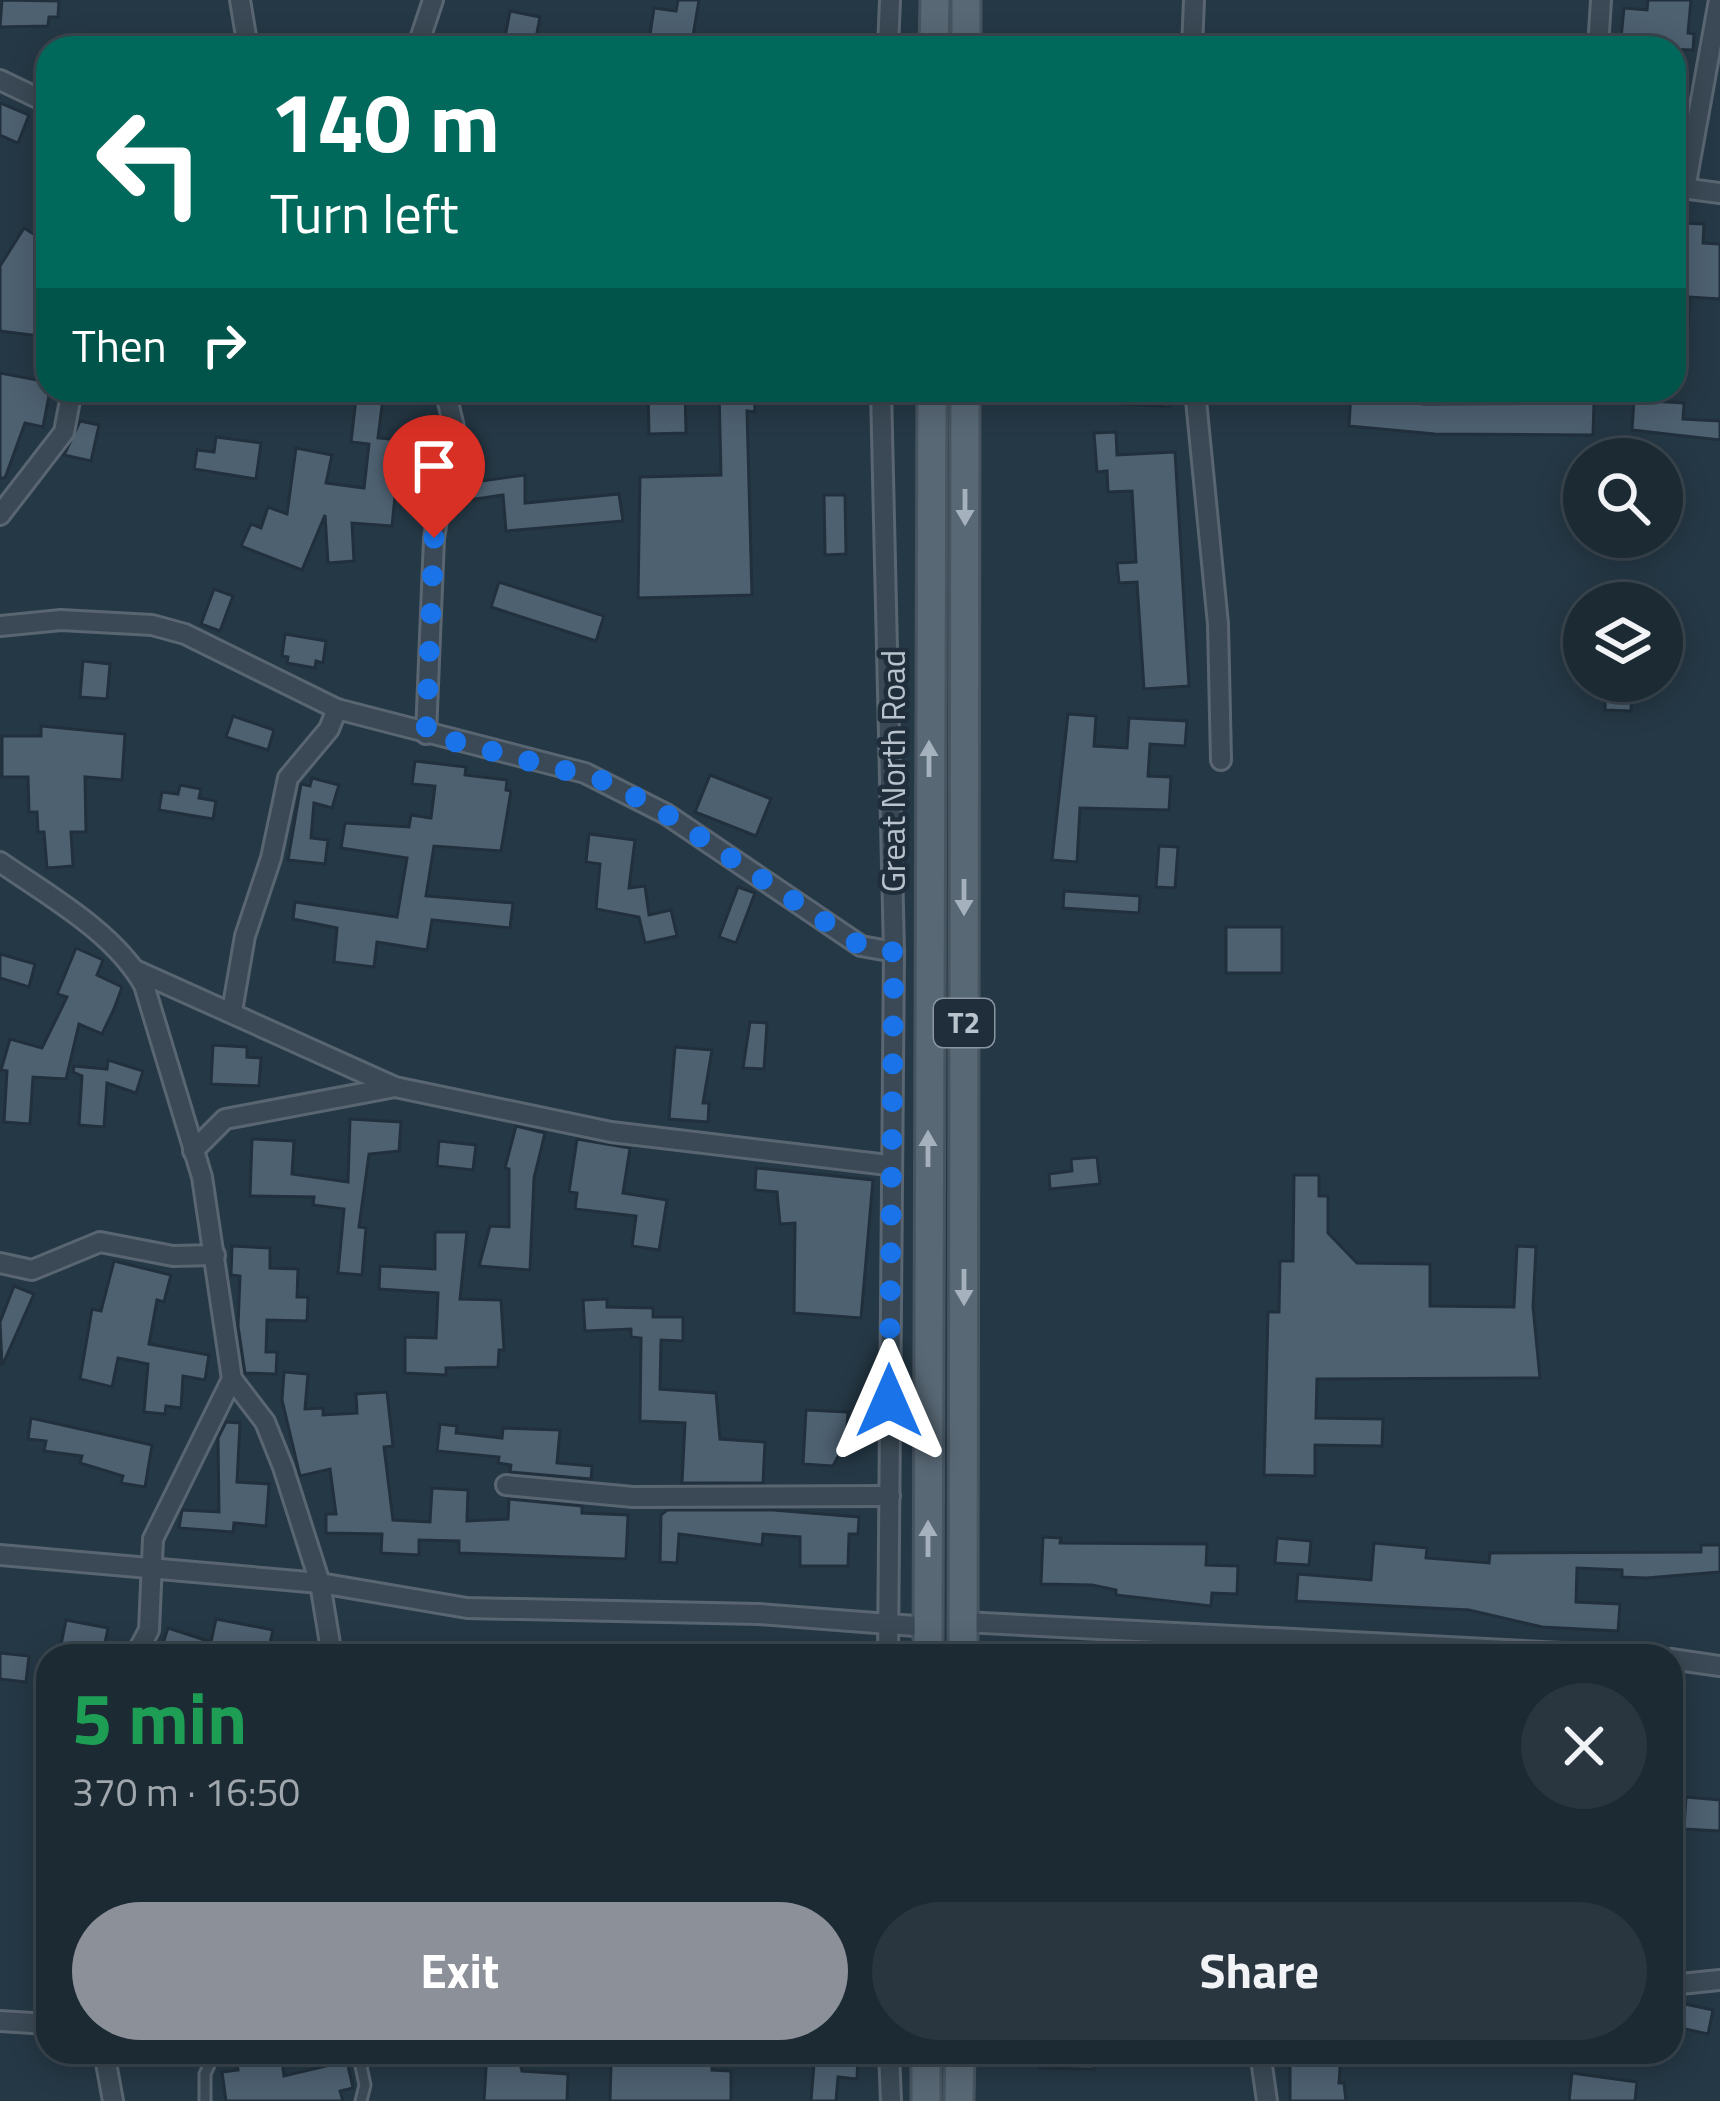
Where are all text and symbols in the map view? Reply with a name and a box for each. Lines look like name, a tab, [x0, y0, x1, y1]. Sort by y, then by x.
text: 140 m	[270, 57, 500, 185]
icon: left	[72, 84, 228, 240]
text: Turn left	[270, 172, 459, 254]
text: Then	[72, 311, 167, 379]
icon: right	[191, 312, 257, 378]
pin	[383, 415, 485, 538]
icon: arrive	[401, 433, 467, 499]
map controls	[1563, 438, 1683, 702]
button: search	[1563, 438, 1683, 558]
one-way arrow	[955, 489, 975, 527]
button: layers	[1563, 582, 1683, 702]
street label: Great North Road	[868, 650, 918, 892]
one-way arrow	[919, 739, 939, 777]
one-way arrow	[954, 879, 974, 917]
road number: T2	[934, 999, 994, 1047]
one-way arrow	[918, 1129, 938, 1167]
one-way arrow	[954, 1269, 974, 1307]
position arrow	[826, 1338, 952, 1464]
one-way arrow	[918, 1519, 938, 1557]
text: 5 min	[72, 1662, 247, 1772]
button: close	[1521, 1683, 1647, 1809]
text: 370 m · 16:50	[72, 1762, 300, 1821]
button: Exit	[72, 1902, 848, 2040]
button: Share	[872, 1902, 1647, 2040]

